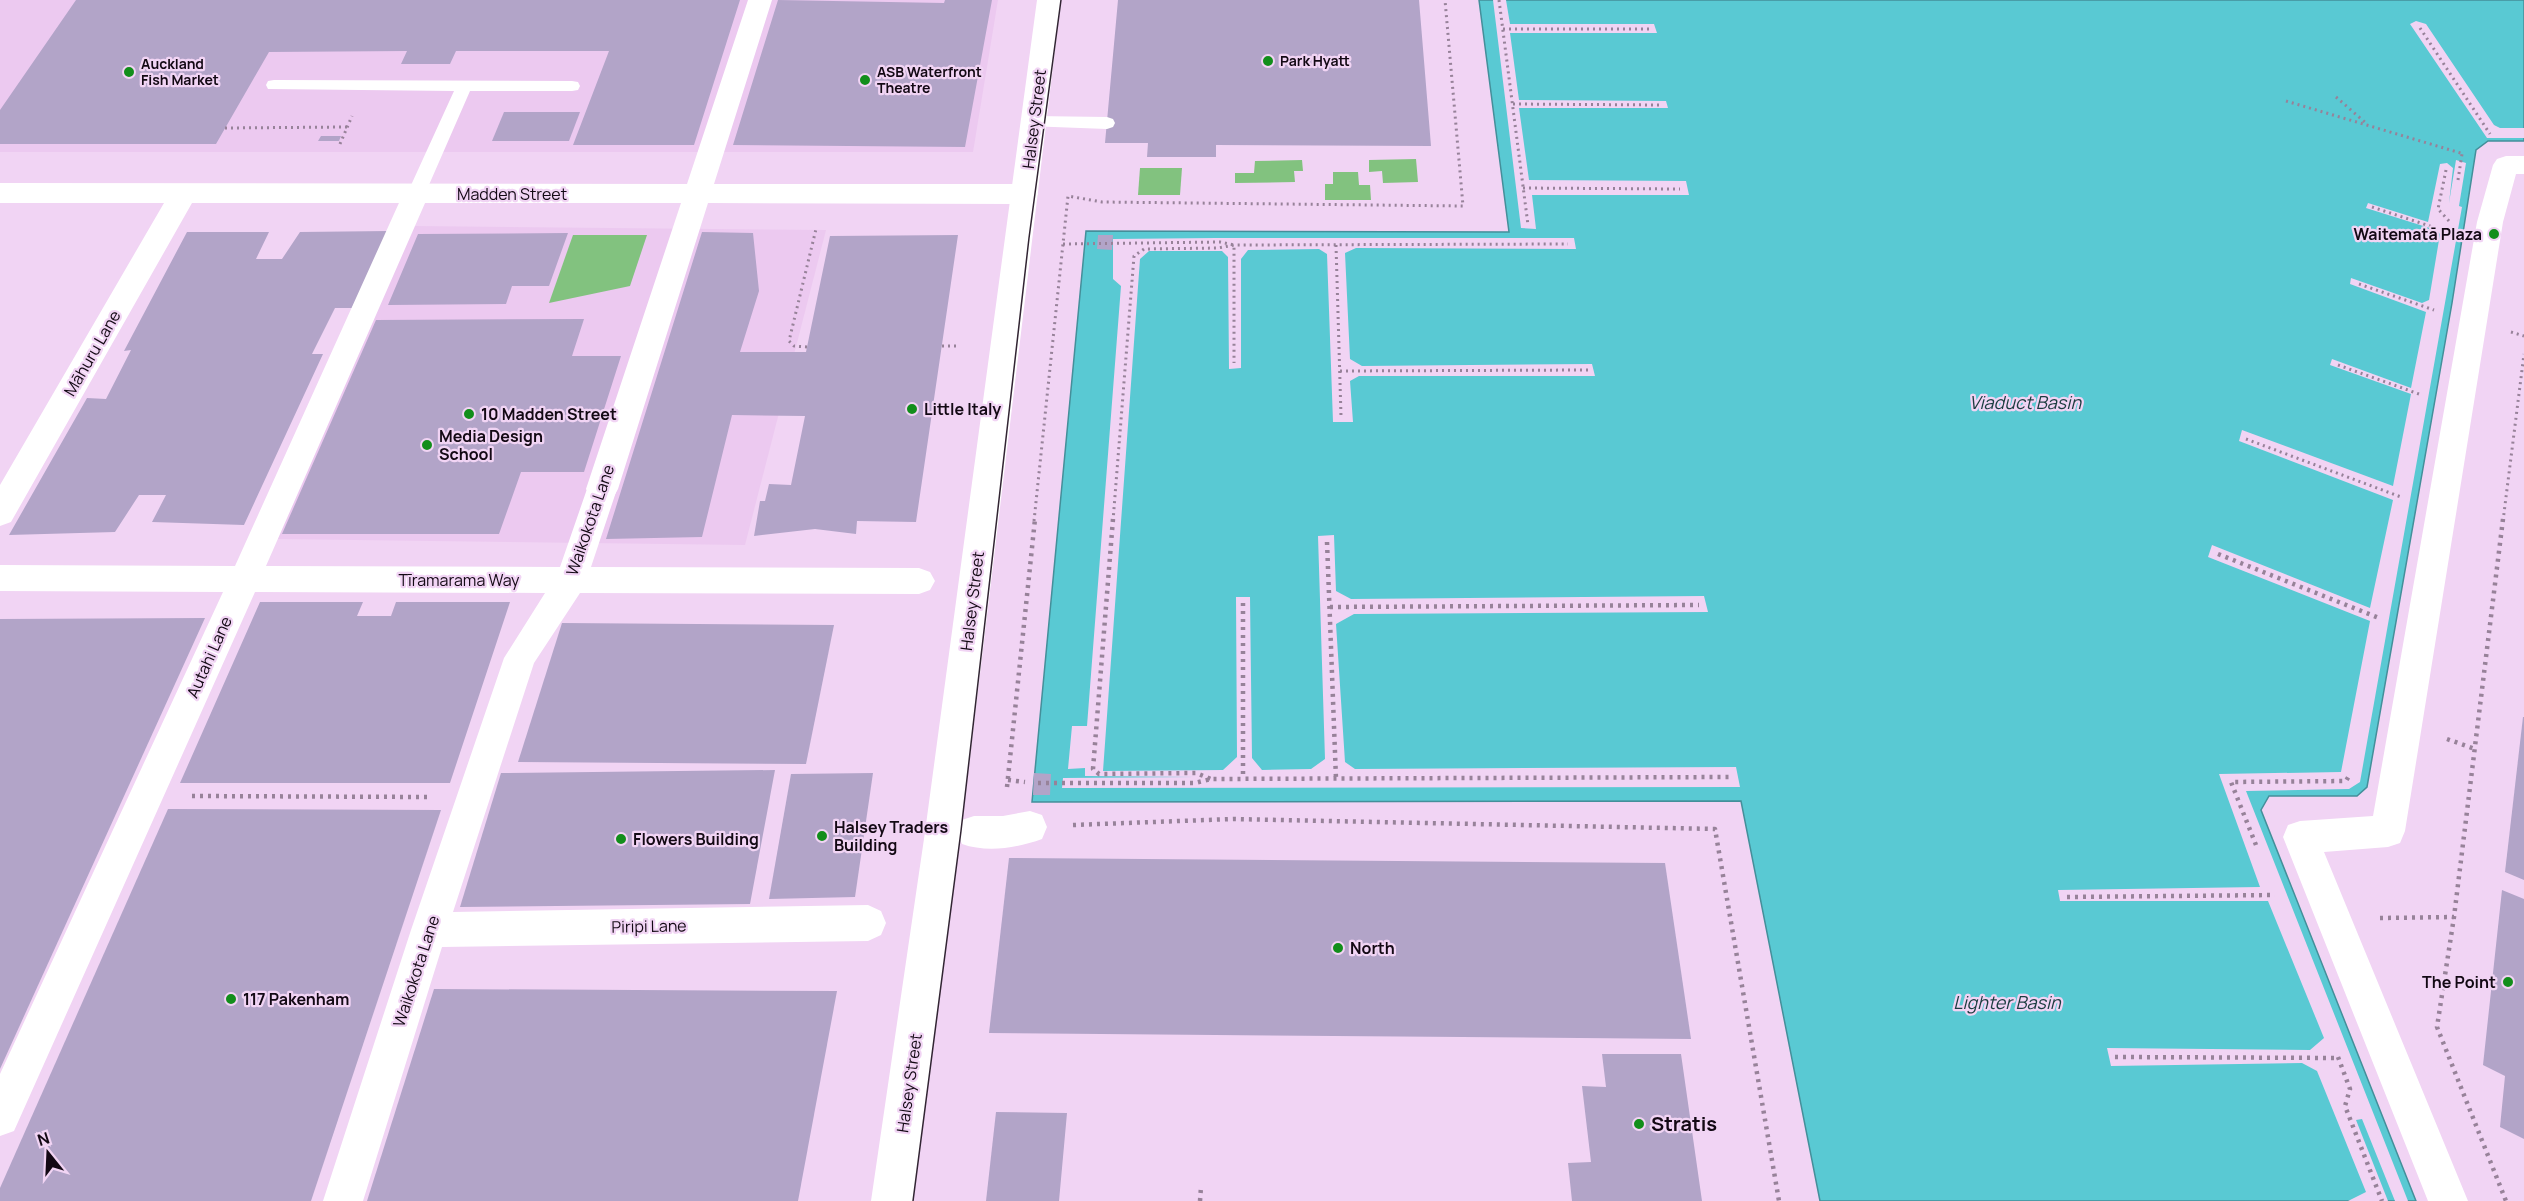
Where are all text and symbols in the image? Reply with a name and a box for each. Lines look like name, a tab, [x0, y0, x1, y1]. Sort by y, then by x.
place label: Park Hyatt	[1280, 51, 1350, 70]
place label: Auckland Fish Market	[141, 54, 219, 89]
marker: Park Hyatt	[1261, 54, 1275, 68]
place label: ASB Waterfront Theatre	[877, 62, 982, 97]
marker: Auckland Fish Market	[122, 65, 136, 79]
street label: Halsey Street	[1017, 68, 1051, 170]
marker: ASB Waterfront Theatre	[858, 73, 872, 87]
street label: Madden Street	[457, 183, 567, 205]
place label: Waitematā Plaza	[2353, 223, 2482, 245]
marker: Waitematā Plaza	[2487, 227, 2501, 241]
street label: Māhuru Lane	[59, 306, 125, 400]
water label: Viaduct Basin	[1969, 390, 2082, 414]
place label: Little Italy	[924, 398, 1001, 420]
marker: Little Italy	[905, 402, 919, 416]
place label: 10 Madden Street	[481, 403, 617, 425]
marker: 10 Madden Street	[462, 407, 476, 421]
place label: Media Design School	[439, 425, 543, 465]
marker: Media Design School	[420, 438, 434, 452]
street label: Waikokota Lane	[561, 462, 619, 578]
street label: Halsey Street	[955, 550, 989, 652]
street label: Tīramarama Way	[398, 569, 520, 591]
street label: Autahi Lane	[181, 613, 237, 701]
place label: Halsey Traders Building	[834, 816, 948, 856]
place label: Flowers Building	[633, 828, 759, 850]
marker: Halsey Traders Building	[815, 829, 829, 843]
marker: Flowers Building	[614, 832, 628, 846]
street label: Waikokota Lane	[388, 913, 444, 1029]
street label: Piripi Lane	[611, 914, 687, 938]
place label: North	[1350, 937, 1395, 959]
marker: North	[1331, 941, 1345, 955]
place label: The Point	[2422, 971, 2496, 993]
marker: The Point	[2501, 975, 2515, 989]
place label: 117 Pakenham	[243, 988, 349, 1010]
water label: Lighter Basin	[1953, 990, 2062, 1014]
marker: 117 Pakenham	[224, 992, 238, 1006]
street label: Halsey Street	[891, 1032, 927, 1134]
place label: Stratis	[1651, 1110, 1717, 1137]
marker: Stratis	[1632, 1117, 1646, 1131]
north arrow	[18, 1123, 78, 1183]
text: N	[34, 1126, 52, 1151]

